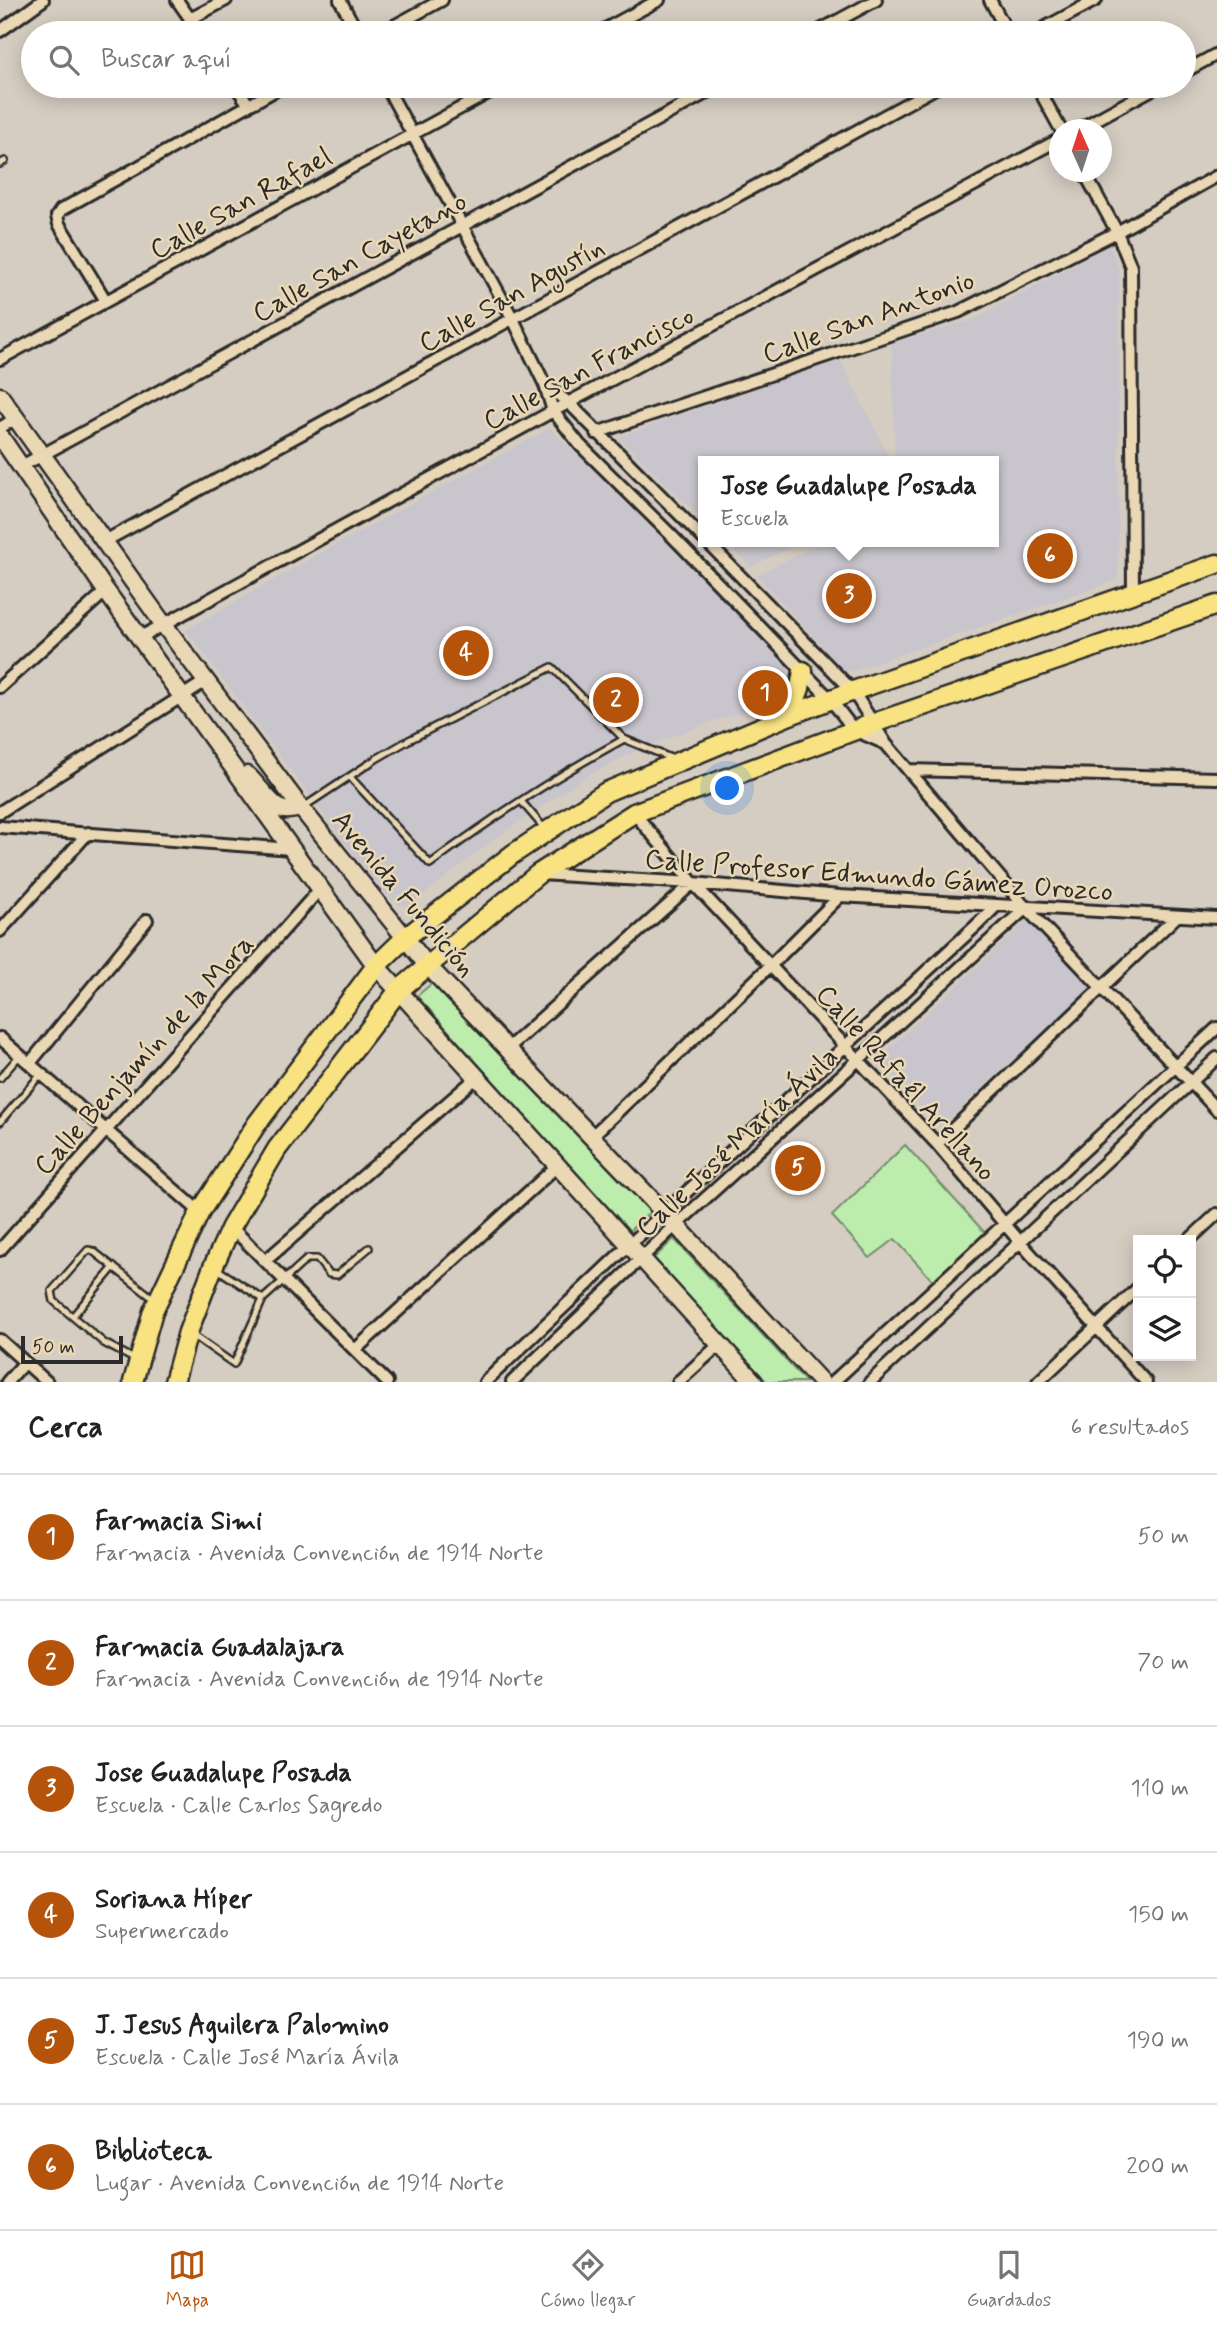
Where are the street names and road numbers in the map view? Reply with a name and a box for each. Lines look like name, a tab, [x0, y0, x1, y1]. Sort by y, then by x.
street label: Calle San Rafael	[144, 139, 339, 269]
street label: Calle San Cayetano	[246, 184, 474, 333]
street label: Calle San Agustín	[413, 230, 613, 364]
street label: Calle San Antonio	[758, 263, 980, 374]
street label: Calle San Francisco	[477, 298, 701, 440]
street label: Avenida Fundición	[322, 803, 484, 986]
street label: Calle Profesor Edmundo Gámez Orozco	[644, 842, 1114, 911]
street label: Calle Benjamín de la Mora	[27, 927, 263, 1184]
street label: Calle Rafaél Arellano	[807, 977, 1004, 1190]
street label: Calle José María Ávila	[628, 1038, 847, 1246]

